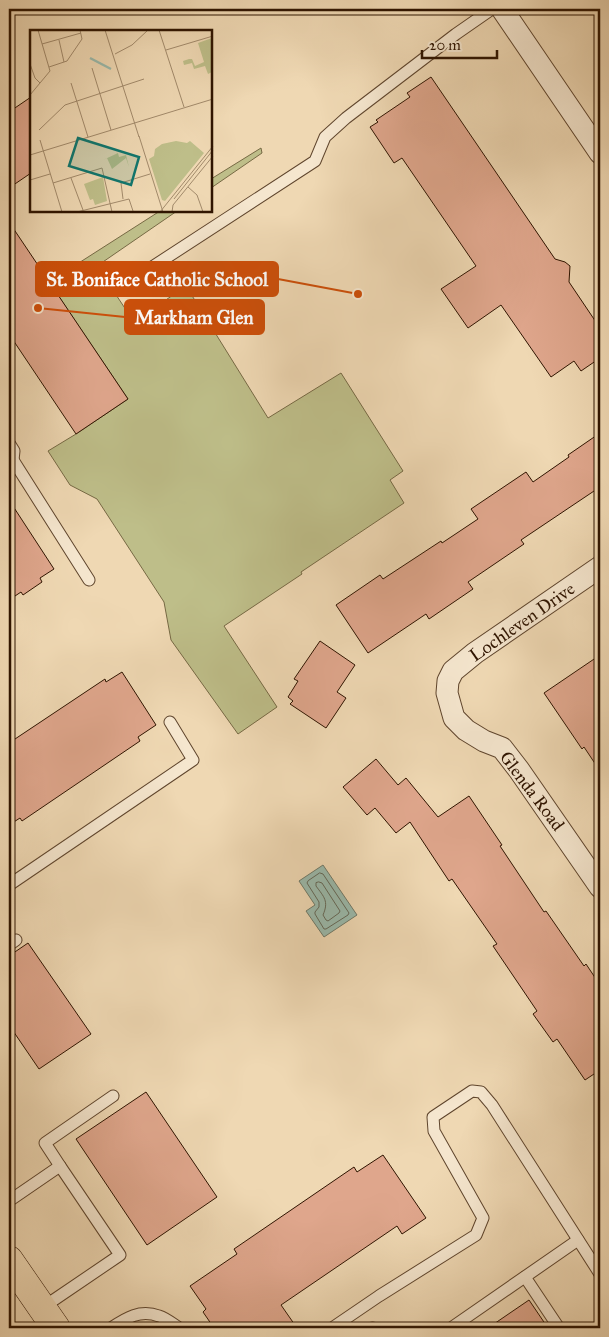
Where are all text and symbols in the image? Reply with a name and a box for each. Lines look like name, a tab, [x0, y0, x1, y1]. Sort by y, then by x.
scale bar	[422, 28, 496, 60]
inset map	[30, 30, 212, 212]
text: 20 m	[429, 36, 461, 54]
callout: St. Boniface Catholic School	[36, 262, 278, 296]
text: St. Boniface Catholic School	[46, 268, 269, 291]
callout: Markham Glen	[125, 300, 264, 334]
text: Markham Glen	[134, 306, 254, 329]
street label: Lochleven Drive	[465, 578, 579, 666]
street label: Glenda Road	[495, 747, 569, 835]

